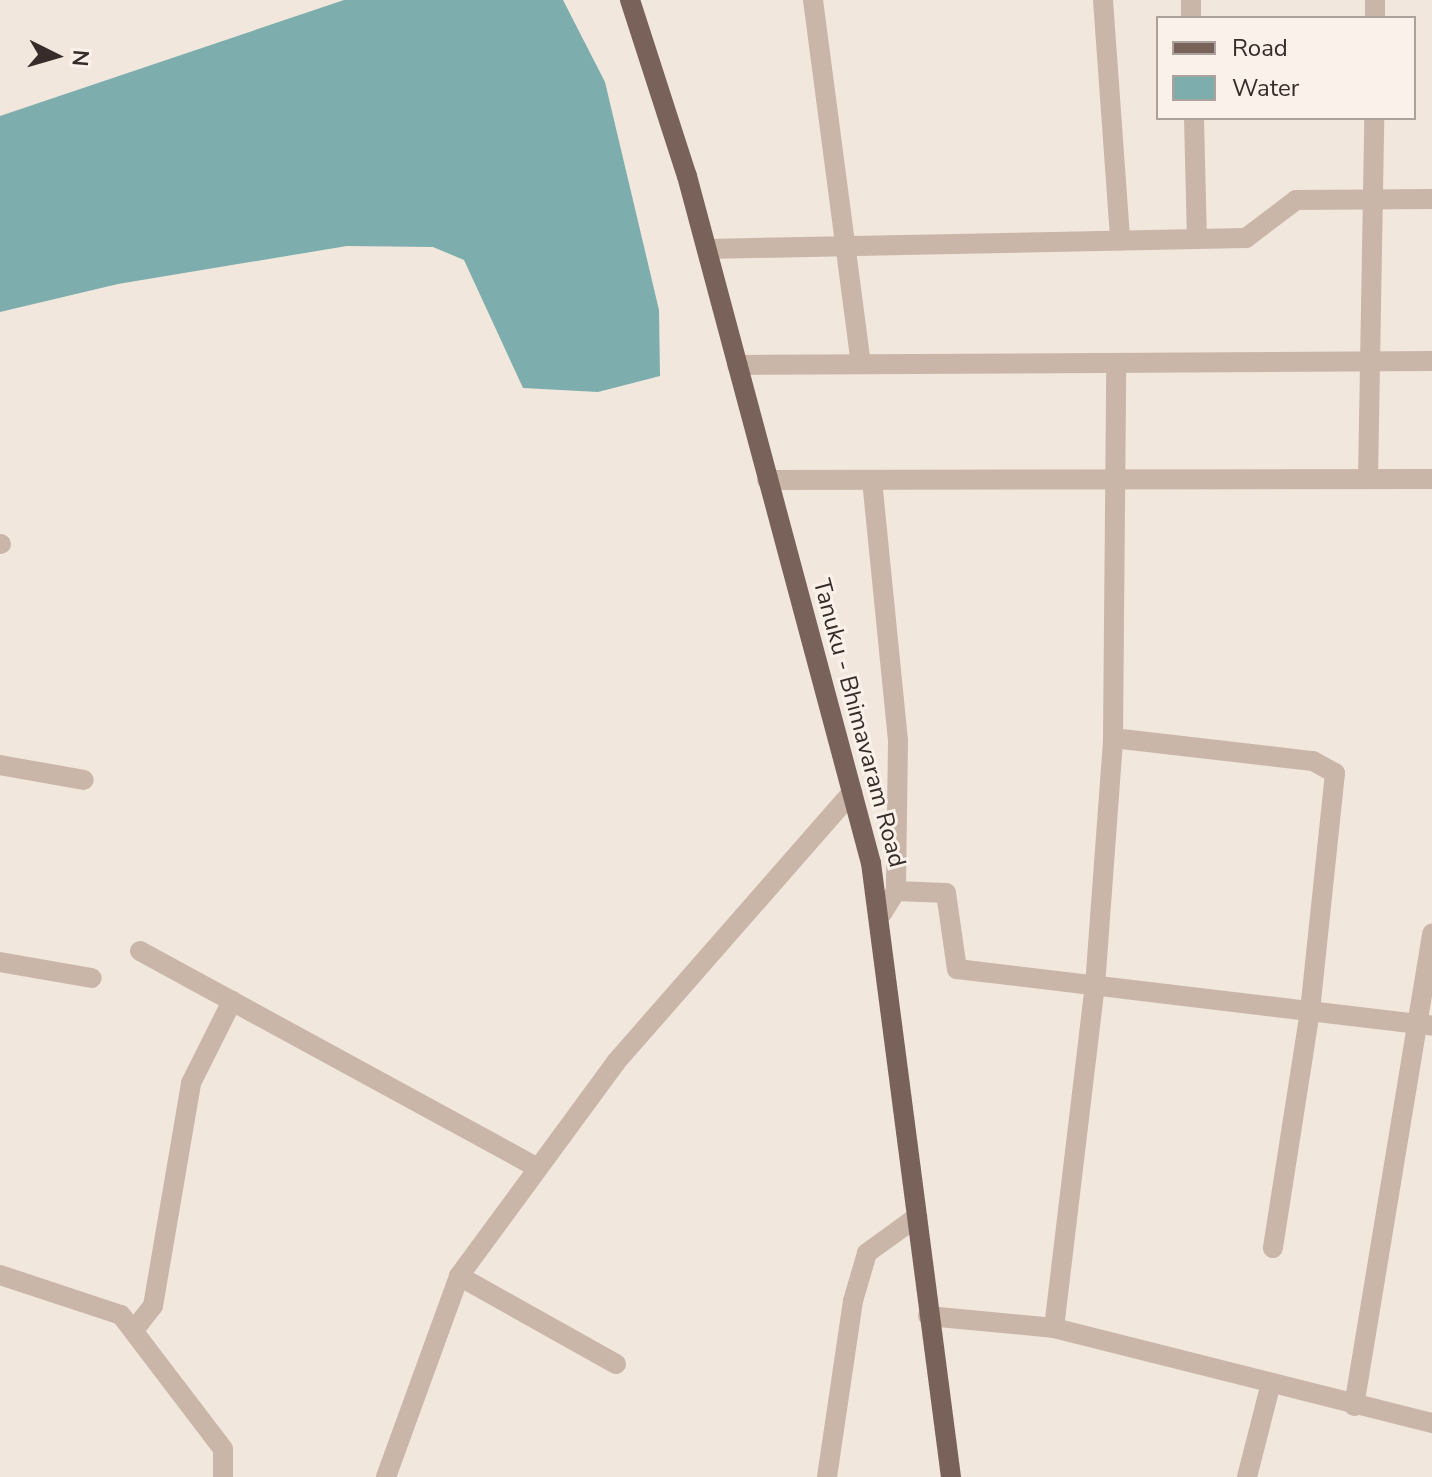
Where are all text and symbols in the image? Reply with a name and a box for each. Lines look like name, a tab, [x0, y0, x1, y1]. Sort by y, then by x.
north arrow	[16, 16, 96, 96]
legend	[1156, 16, 1416, 120]
text: Road	[1232, 32, 1288, 64]
text: N	[64, 49, 96, 68]
text: Water	[1232, 72, 1299, 104]
street label: Tanuku - Bhimavaram Road	[807, 576, 911, 870]

